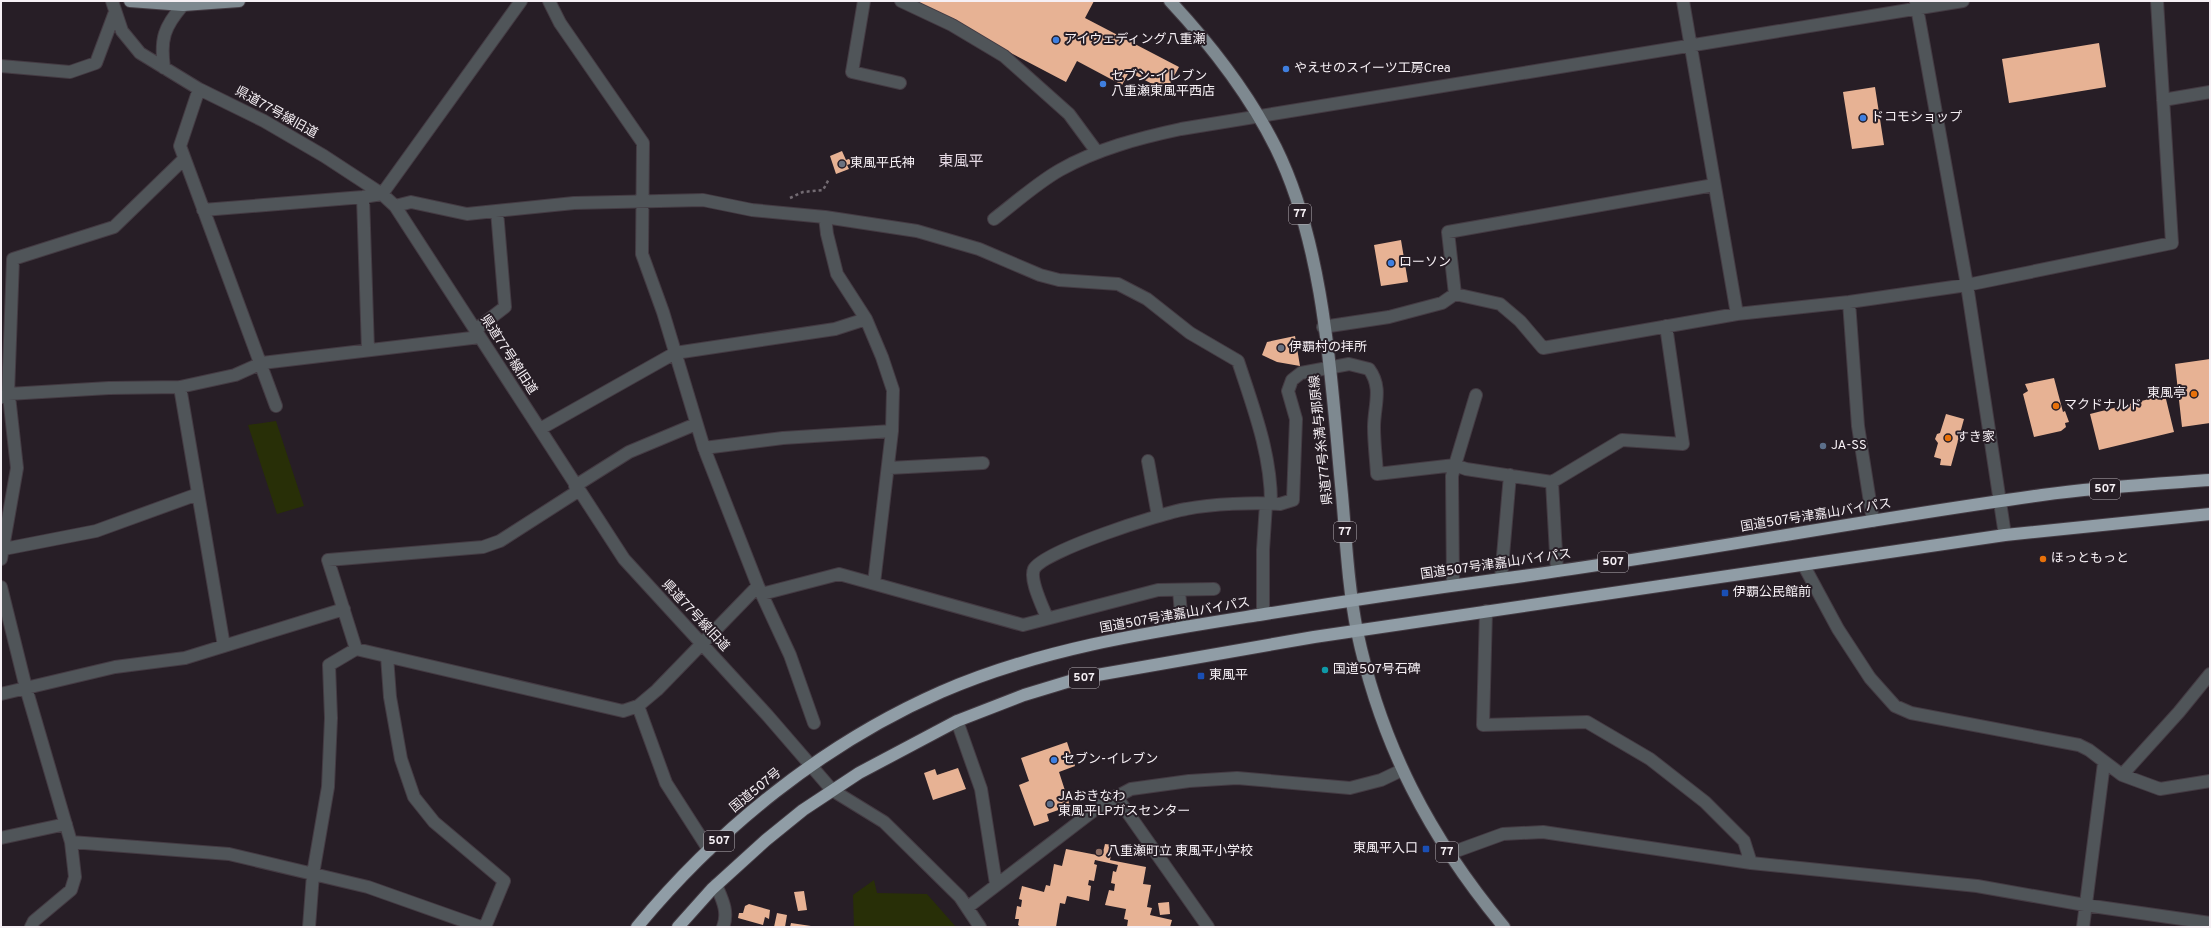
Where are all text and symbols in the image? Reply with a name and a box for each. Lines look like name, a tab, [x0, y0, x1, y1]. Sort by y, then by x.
place label: アイウェディング八重瀬	[1064, 32, 1205, 48]
marker: アイウェディング八重瀬	[1051, 35, 1061, 45]
place label: やえせのスイーツ工房Crea	[1294, 61, 1451, 77]
marker: やえせのスイーツ工房Crea	[1281, 64, 1291, 74]
place label: セブン-イレブン 八重瀬東風平西店	[1111, 68, 1215, 100]
marker: セブン-イレブン 八重瀬東風平西店	[1098, 79, 1108, 89]
street label: 県道77号線旧道	[232, 83, 321, 142]
place label: ドコモショップ	[1871, 110, 1962, 126]
marker: ドコモショップ	[1858, 113, 1868, 123]
district label: 東風平	[938, 153, 984, 172]
place label: 東風平氏神	[850, 156, 915, 172]
marker: 東風平氏神	[837, 159, 847, 169]
road number: 77	[1289, 204, 1311, 224]
place label: ローソン	[1399, 255, 1451, 271]
marker: ローソン	[1386, 258, 1396, 268]
street label: 県道77号線旧道	[476, 312, 541, 398]
place label: 伊覇村の拝所	[1289, 339, 1367, 356]
marker: 伊覇村の拝所	[1276, 343, 1286, 353]
street label: 県道77号糸満与那原線	[1306, 374, 1337, 506]
place label: 東風亭	[2147, 386, 2186, 402]
marker: 東風亭	[2189, 389, 2199, 399]
place label: マクドナルド	[2064, 398, 2142, 414]
marker: マクドナルド	[2051, 401, 2061, 411]
place label: すき家	[1956, 430, 1995, 446]
marker: すき家	[1943, 433, 1953, 443]
place label: JA-SS	[1831, 438, 1867, 454]
marker: JA-SS	[1818, 441, 1828, 451]
road number: 507	[2090, 479, 2120, 499]
street label: 国道507号津嘉山バイパス	[1739, 496, 1893, 536]
road number: 77	[1334, 522, 1356, 542]
street label: 国道507号津嘉山バイパス	[1419, 546, 1573, 584]
place label: ほっともっと	[2051, 551, 2129, 567]
road number: 507	[1598, 552, 1628, 572]
marker: ほっともっと	[2038, 554, 2048, 564]
street label: 県道77号線旧道	[658, 576, 733, 655]
place label: 伊覇公民館前	[1733, 584, 1811, 601]
marker: 伊覇公民館前	[1720, 588, 1730, 598]
street label: 国道507号津嘉山バイパス	[1099, 595, 1251, 637]
place label: 国道507号石碑	[1333, 662, 1421, 678]
marker: 国道507号石碑	[1320, 665, 1330, 675]
road number: 507	[1069, 668, 1099, 688]
place label: 東風平	[1209, 668, 1248, 684]
marker: 東風平	[1196, 671, 1206, 681]
place label: セブン-イレブン	[1062, 751, 1158, 768]
marker: セブン-イレブン	[1049, 755, 1059, 765]
street label: 国道507号	[727, 765, 785, 817]
place label: JAおきなわ 東風平LPガスセンター	[1058, 789, 1190, 820]
marker: JAおきなわ 東風平LPガスセンター	[1045, 799, 1055, 809]
road number: 507	[704, 831, 734, 851]
place label: 東風平入口	[1353, 841, 1418, 857]
road number: 77	[1436, 842, 1458, 862]
place label: 八重瀬町立 東風平小学校	[1107, 843, 1253, 860]
marker: 東風平入口	[1421, 844, 1431, 854]
marker: 八重瀬町立 東風平小学校	[1094, 847, 1104, 857]

